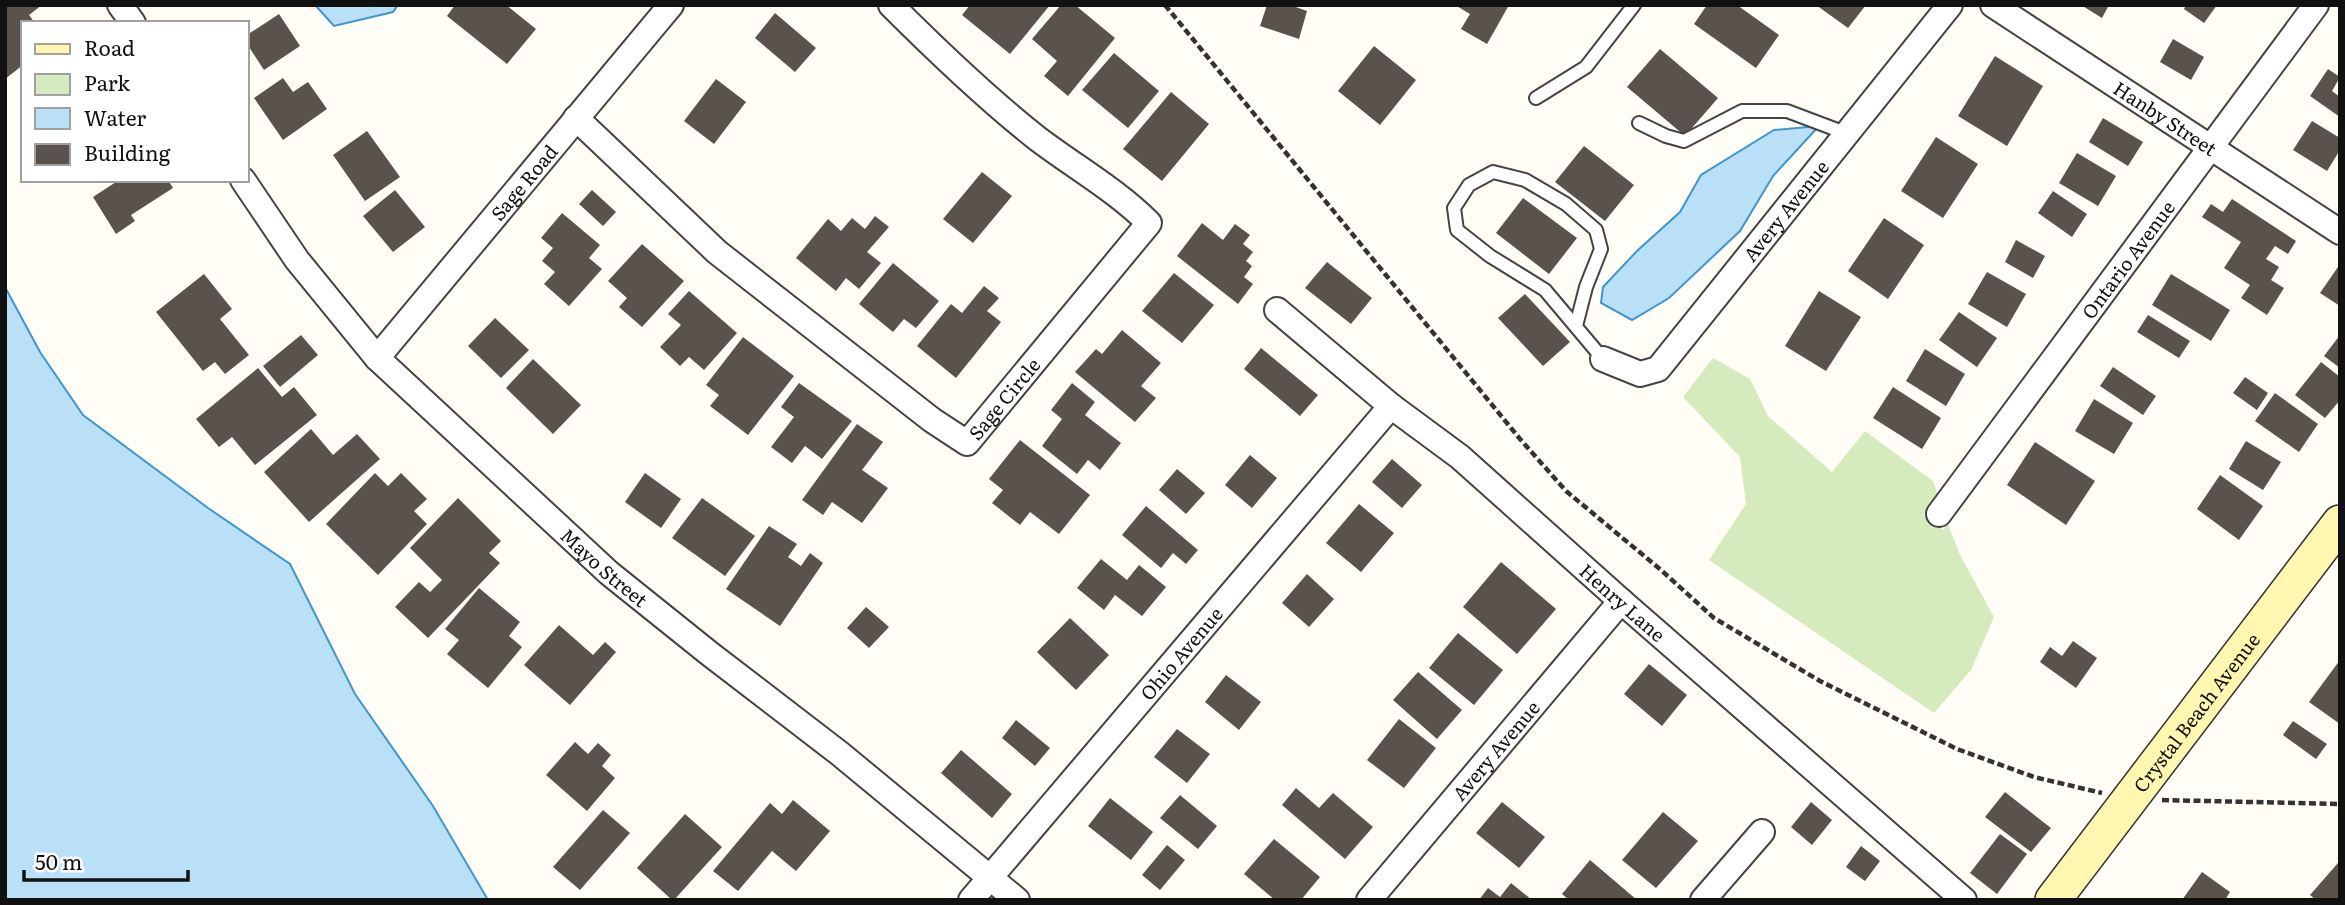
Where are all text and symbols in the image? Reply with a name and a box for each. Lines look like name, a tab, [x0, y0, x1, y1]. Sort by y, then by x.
legend	[21, 21, 248, 182]
text: Road	[84, 31, 135, 62]
text: Park	[84, 66, 130, 97]
street label: Hanby Street	[2108, 74, 2223, 162]
text: Water	[84, 101, 146, 132]
text: Building	[84, 136, 171, 167]
street label: Sage Road	[484, 138, 564, 226]
street label: Avery Avenue	[1736, 153, 1835, 267]
street label: Ontario Avenue	[2074, 194, 2181, 324]
street label: Sage Circle	[961, 351, 1046, 446]
street label: Mayo Street	[555, 521, 654, 613]
street label: Henry Lane	[1574, 557, 1672, 648]
street label: Ohio Avenue	[1133, 600, 1229, 706]
street label: Crystal Beach Avenue	[2126, 626, 2266, 798]
street label: Avery Avenue	[1445, 694, 1546, 806]
scale bar	[24, 838, 189, 882]
text: 50 m	[35, 845, 82, 876]

